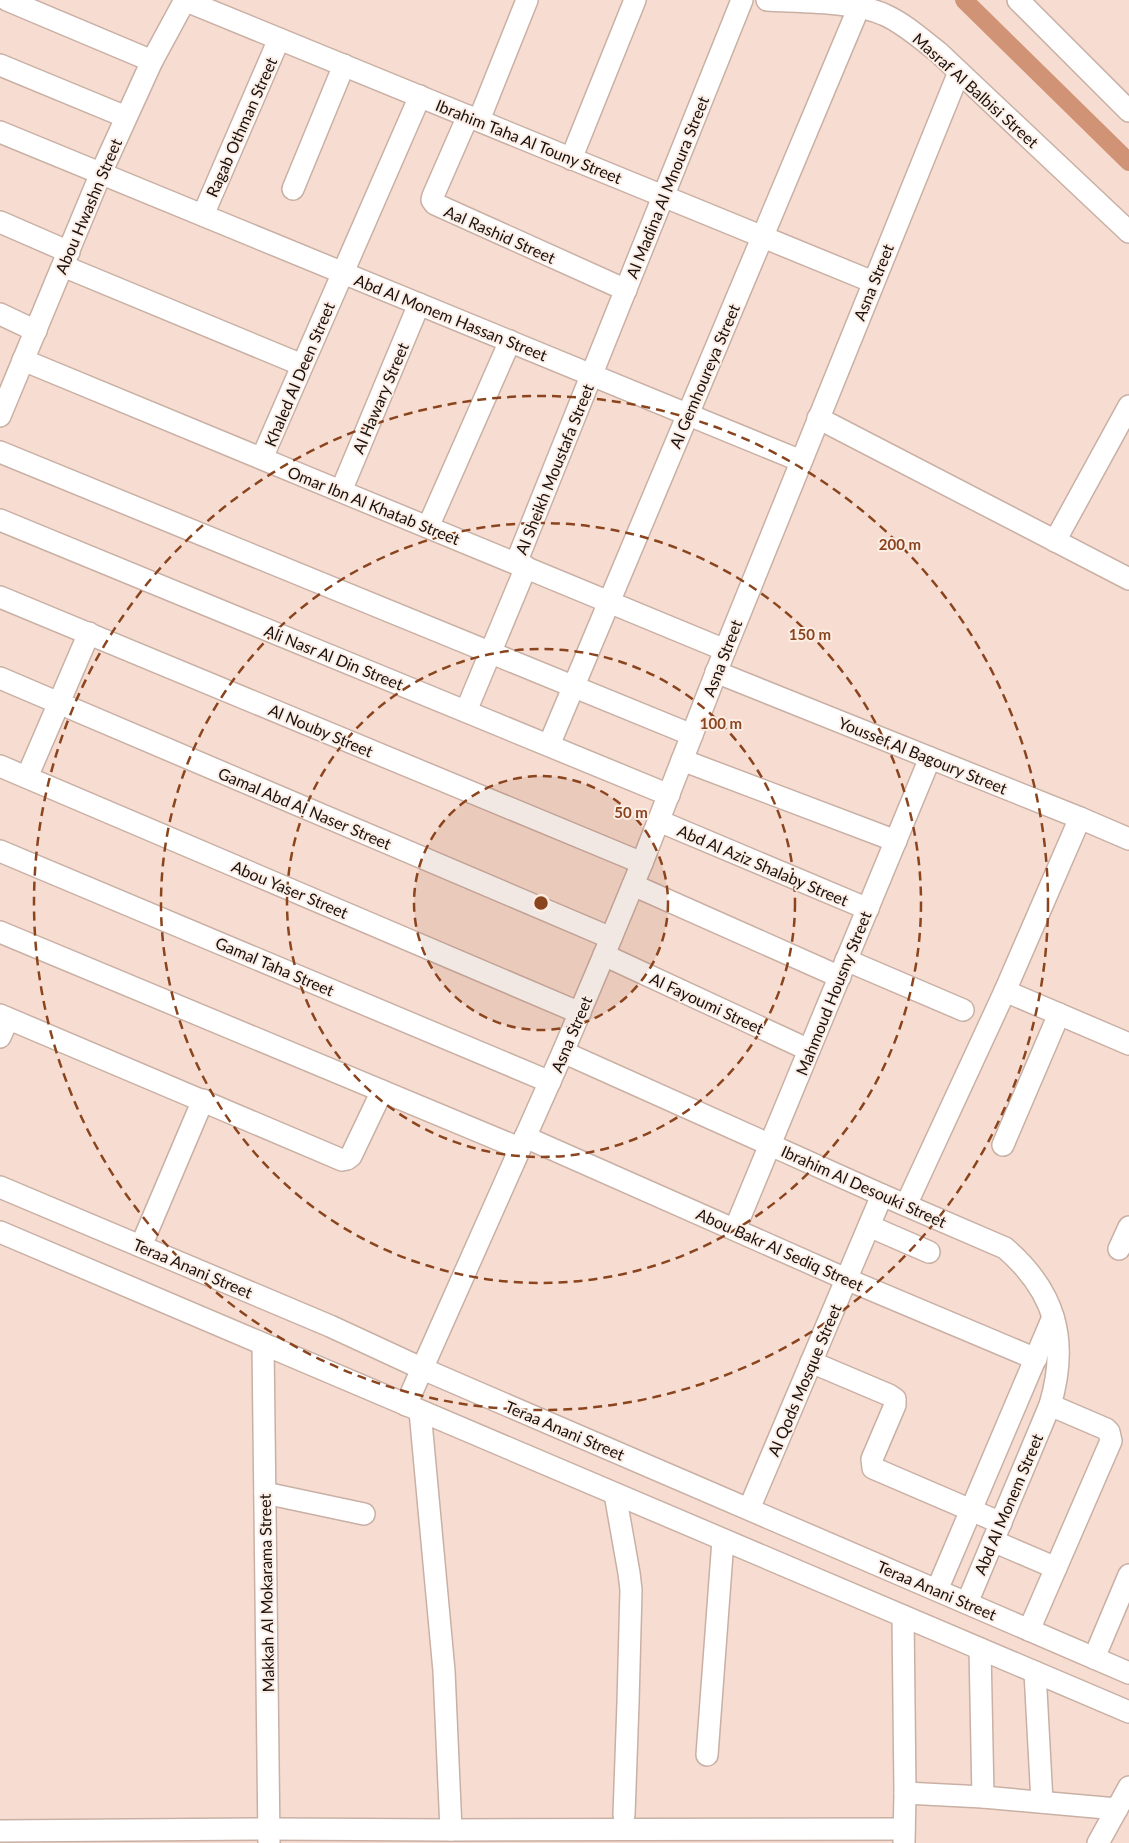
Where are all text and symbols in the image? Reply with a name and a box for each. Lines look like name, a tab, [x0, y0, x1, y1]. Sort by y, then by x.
street label: Masraf Al Balbisi Street	[909, 29, 1043, 152]
street label: Ragab Othman Street	[202, 54, 280, 200]
street label: Al Madina Al Mnoura Street	[622, 93, 712, 281]
street label: Ibrahim Taha Al Touny Street	[433, 95, 625, 187]
street label: Abou Hwashn Street	[51, 135, 125, 277]
street label: Aal Rashid Street	[442, 201, 559, 267]
street label: Asna Street	[849, 241, 897, 323]
street label: Abd Al Monem Hassan Street	[352, 270, 550, 365]
street label: Khaled Al Deen Street	[260, 299, 338, 449]
street label: Al Gemhoureya Street	[665, 301, 743, 451]
street label: Al Hawary Street	[348, 339, 412, 456]
street label: Al Sheikh Moustafa Street	[511, 381, 597, 557]
street label: Omar Ibn Al Khatab Street	[285, 462, 463, 548]
text: 200 m	[879, 535, 921, 553]
street label: Asna Street	[699, 617, 745, 699]
street label: Ali Nasr Al Din Street	[262, 620, 406, 694]
text: 150 m	[789, 625, 831, 643]
street label: Al Nouby Street	[266, 699, 376, 761]
street label: Youssef Al Bagoury Street	[836, 712, 1010, 798]
text: 100 m	[700, 714, 742, 732]
street label: Gamal Abd Al Naser Street	[216, 763, 395, 853]
text: 50 m	[614, 803, 648, 821]
street label: Abd Al Aziz Shalaby Street	[675, 820, 851, 910]
street label: Abou Yaser Street	[229, 856, 351, 922]
centre of rings	[532, 894, 550, 912]
street label: Mahmoud Housny Street	[791, 908, 875, 1078]
street label: Gamal Taha Street	[213, 932, 337, 1000]
street label: Al Fayoumi Street	[647, 968, 767, 1038]
street label: Asna Street	[546, 993, 596, 1075]
street label: Ibrahim Al Desouki Street	[778, 1141, 950, 1231]
street label: Abou Bakr Al Sediq Street	[693, 1204, 867, 1295]
street label: Teraa Anani Street	[130, 1234, 256, 1302]
street label: Al Qods Mosque Street	[763, 1301, 845, 1459]
street label: Teraa Anani Street	[502, 1396, 628, 1464]
street label: Abd Al Monem Street	[970, 1430, 1046, 1577]
street label: Makkah Al Mokarama Street	[255, 1493, 277, 1692]
street label: Teraa Anani Street	[874, 1556, 1000, 1624]

